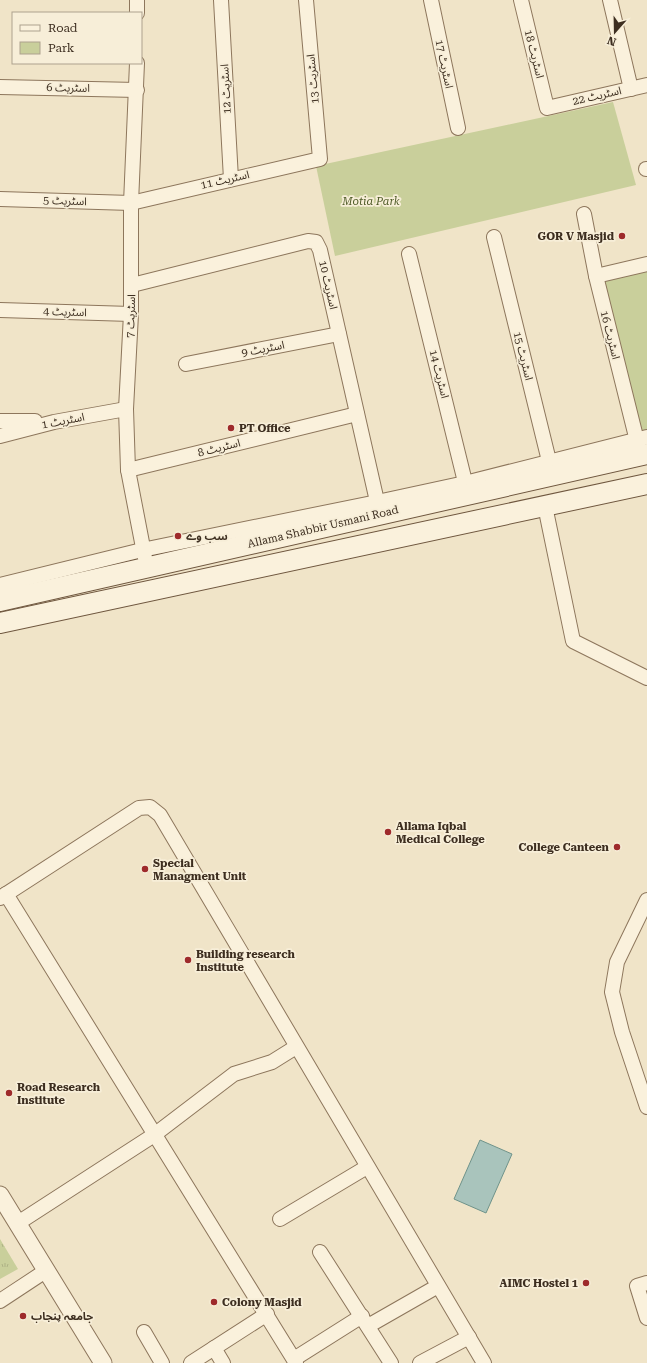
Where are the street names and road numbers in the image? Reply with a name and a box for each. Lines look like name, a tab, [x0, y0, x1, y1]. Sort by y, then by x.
street label: اسٹریٹ 18	[522, 28, 546, 80]
street label: اسٹریٹ 17	[432, 38, 456, 90]
street label: اسٹریٹ 13	[304, 54, 322, 104]
street label: اسٹریٹ 12	[218, 64, 234, 114]
street label: اسٹریٹ 6	[46, 81, 90, 95]
street label: اسٹریٹ 22	[571, 84, 623, 108]
street label: اسٹریٹ 11	[199, 168, 251, 192]
street label: اسٹریٹ 5	[43, 194, 87, 208]
street label: اسٹریٹ 10	[316, 259, 340, 311]
street label: اسٹریٹ 7	[124, 294, 138, 338]
street label: اسٹریٹ 4	[43, 305, 87, 319]
street label: اسٹریٹ 16	[598, 309, 622, 361]
street label: اسٹریٹ 15	[511, 330, 535, 382]
street label: اسٹریٹ 9	[240, 338, 286, 360]
street label: اسٹریٹ 14	[427, 348, 451, 400]
street label: اسٹریٹ 1	[40, 410, 86, 432]
street label: اسٹریٹ 8	[196, 436, 242, 460]
street label: Allama Shabbir Usmani Road	[246, 503, 400, 551]

